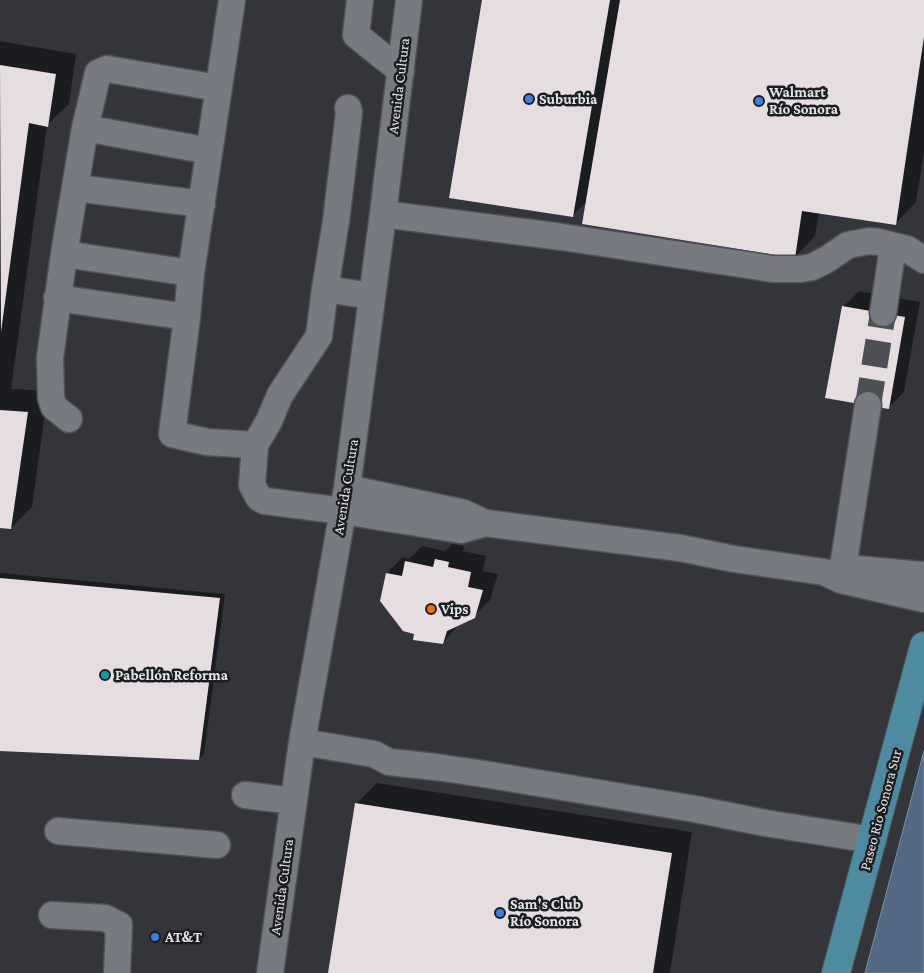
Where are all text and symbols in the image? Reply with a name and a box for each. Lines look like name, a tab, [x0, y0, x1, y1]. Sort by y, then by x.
street label: Avenida Cultura	[384, 37, 414, 135]
place label: Walmart Río Sonora	[769, 83, 838, 118]
place label: Suburbia	[539, 90, 597, 108]
marker: Suburbia	[523, 93, 535, 105]
marker: Walmart Río Sonora	[753, 95, 765, 107]
street label: Avenida Cultura	[330, 438, 362, 536]
place label: Vips	[441, 600, 468, 618]
marker: Vips	[425, 603, 437, 615]
place label: Pabellón Reforma	[115, 666, 228, 684]
marker: Pabellón Reforma	[99, 669, 111, 681]
street label: Paseo Rio Sonora Sur	[856, 748, 906, 872]
street label: Avenida Cultura	[266, 838, 298, 936]
place label: Sam's Club Río Sonora	[510, 895, 581, 930]
marker: Sam's Club Río Sonora	[494, 907, 506, 919]
place label: AT&T	[165, 928, 202, 946]
marker: AT&T	[149, 931, 161, 943]

